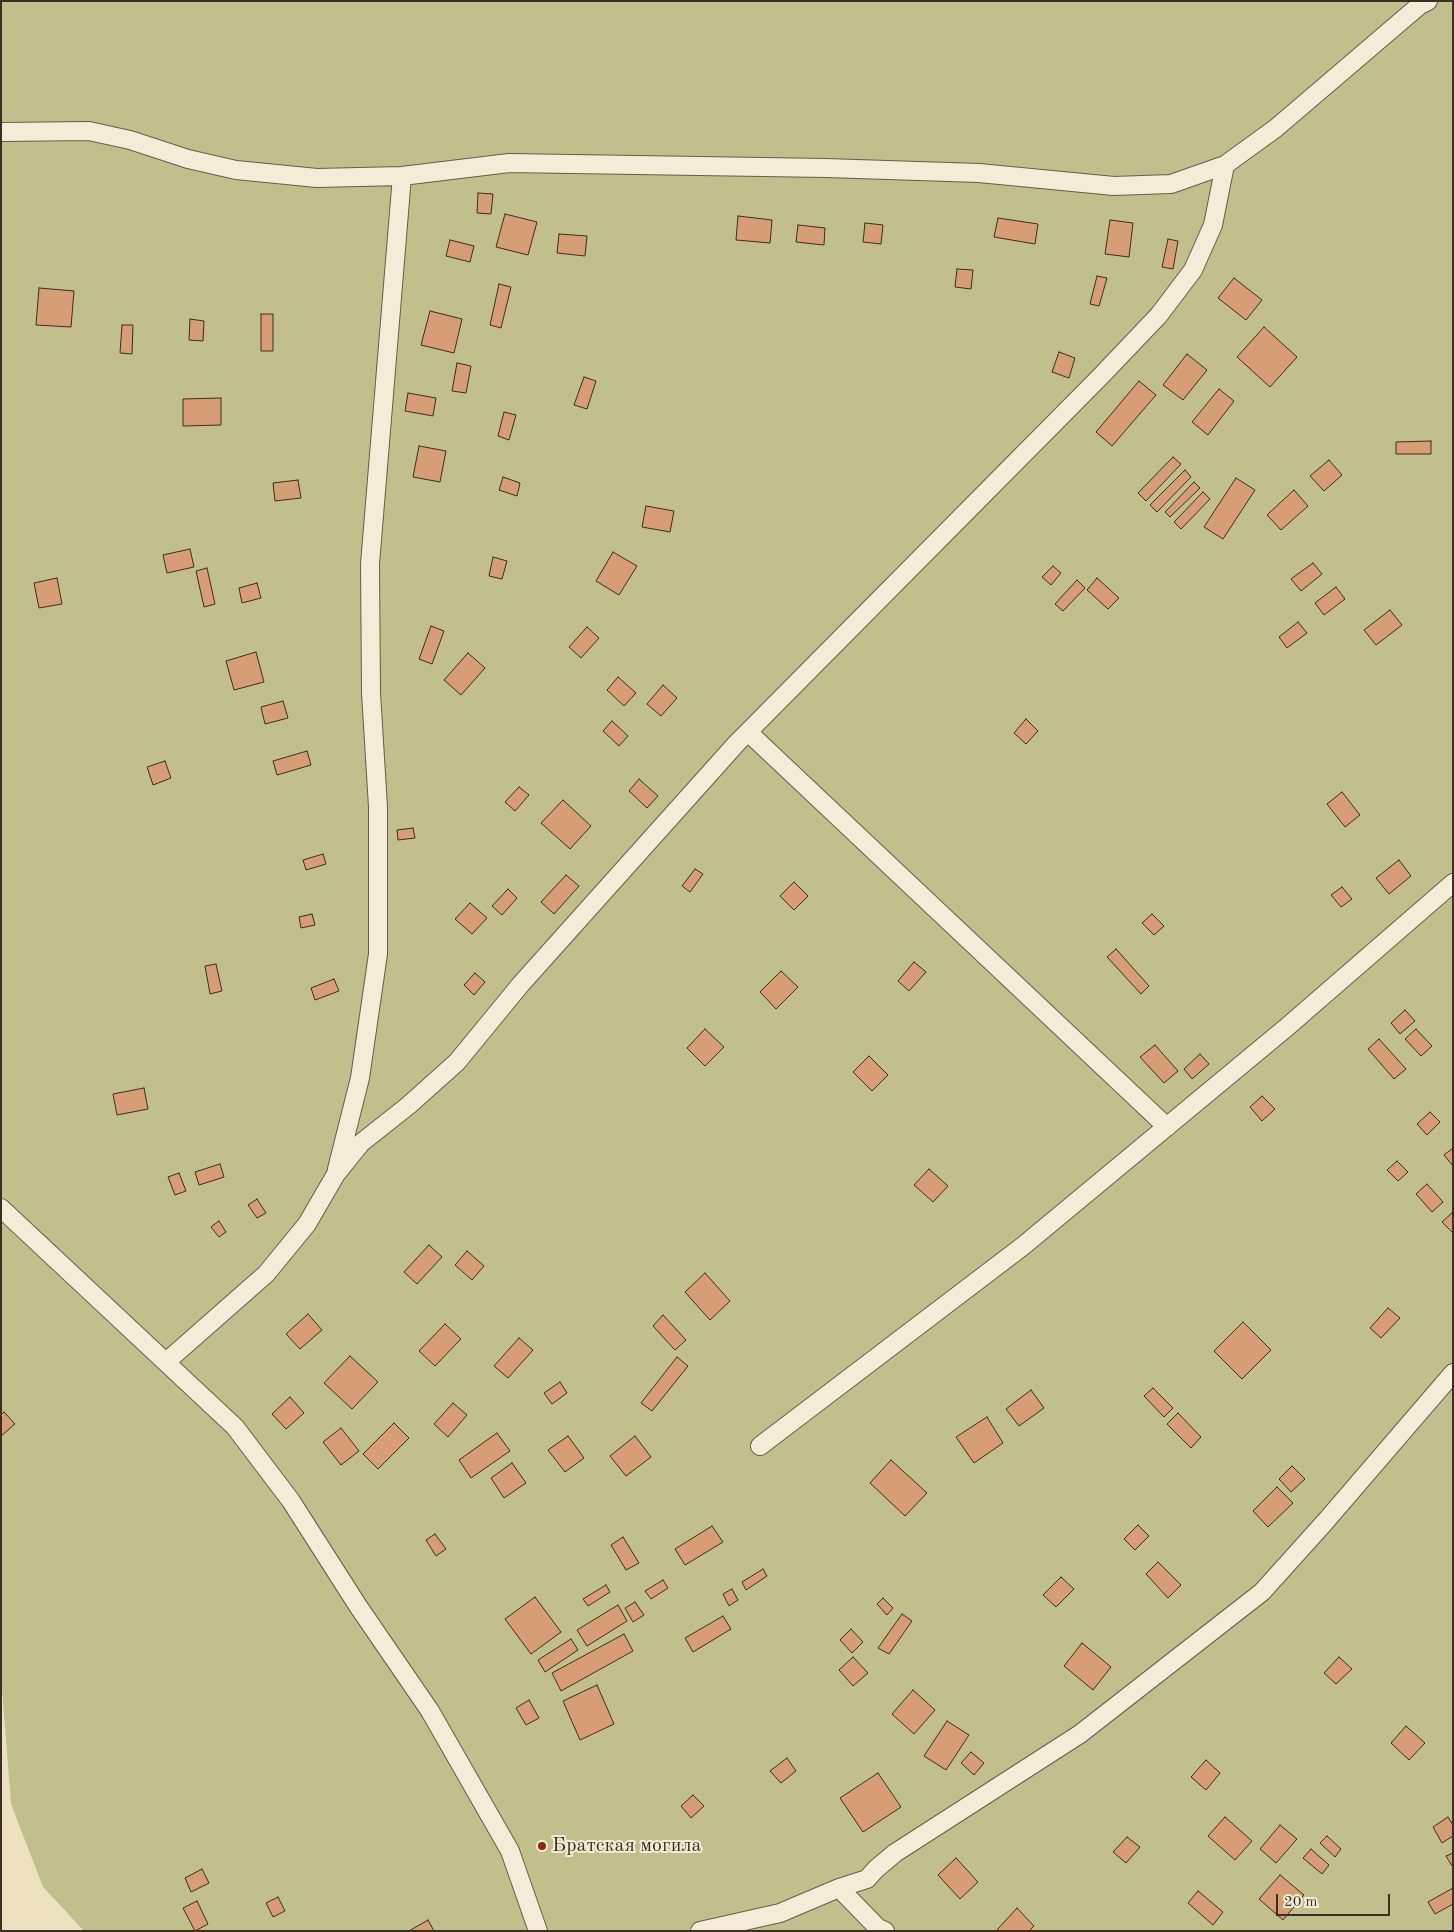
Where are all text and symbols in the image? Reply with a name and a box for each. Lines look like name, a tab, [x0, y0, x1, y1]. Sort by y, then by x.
place label: Братская могила	[552, 1834, 701, 1858]
marker: Братская могила	[536, 1840, 548, 1852]
scale bar	[1279, 1884, 1393, 1916]
text: 20 m	[1284, 1895, 1318, 1910]

